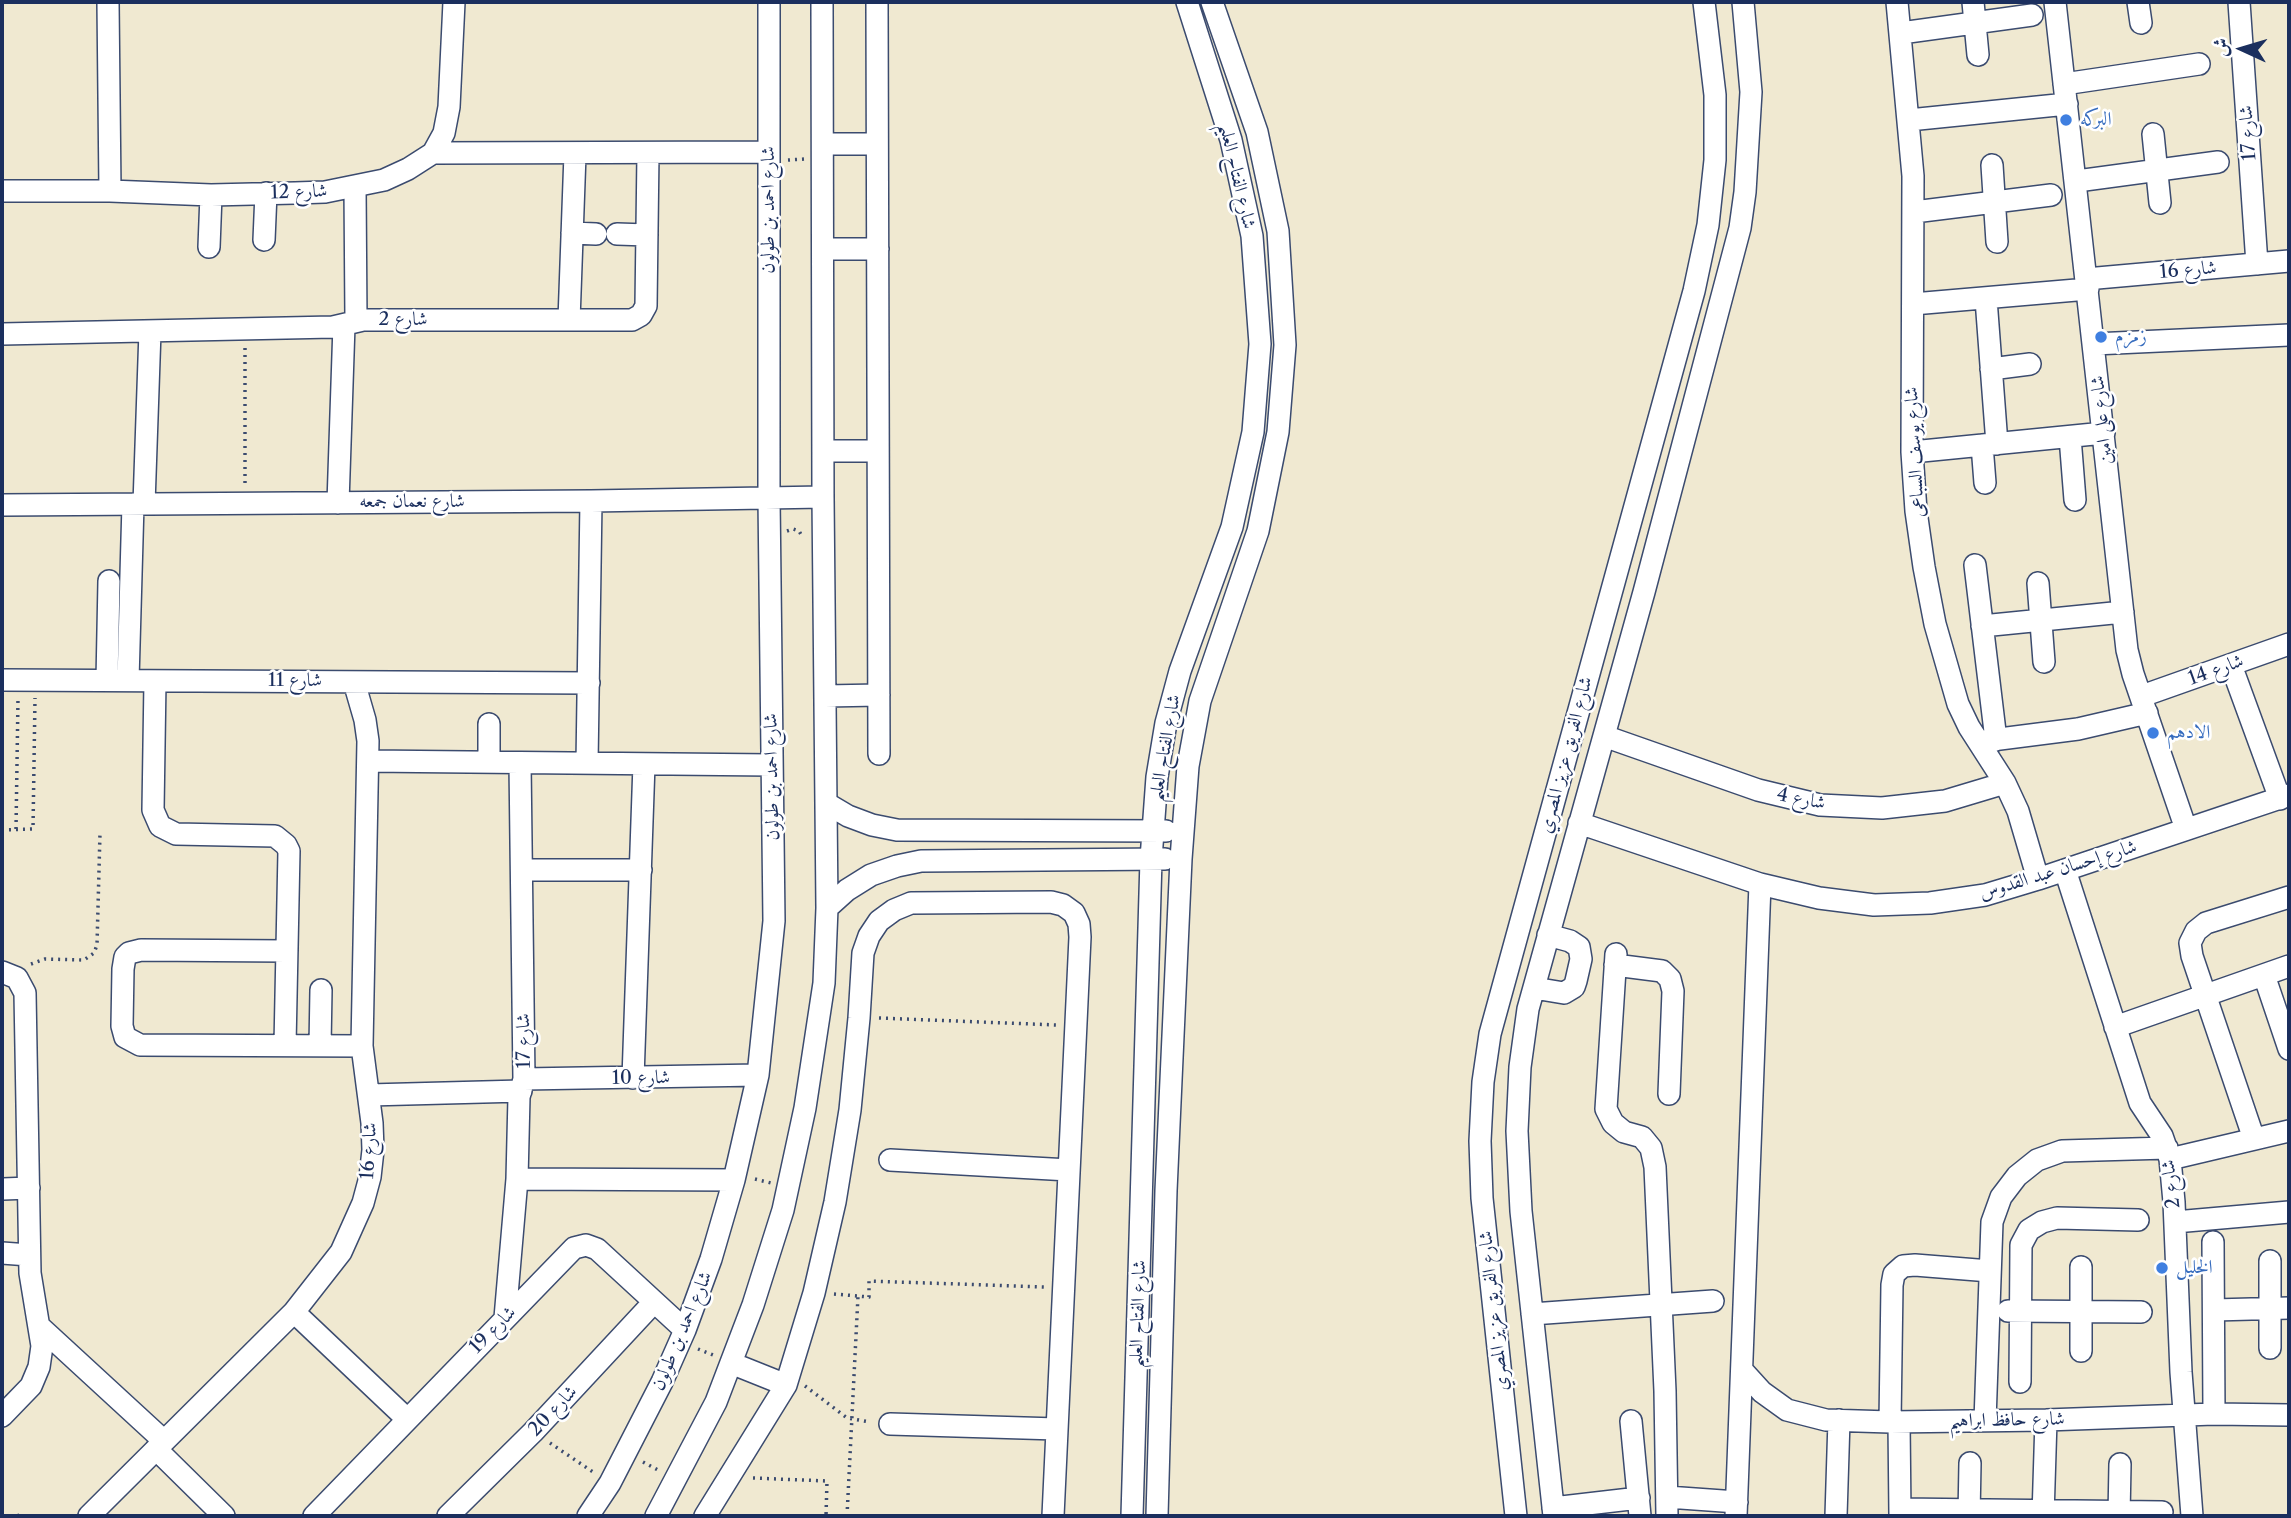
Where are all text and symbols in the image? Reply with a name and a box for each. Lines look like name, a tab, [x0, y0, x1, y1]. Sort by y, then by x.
north arrow	[2207, 14, 2277, 84]
text: ش	[2208, 37, 2233, 58]
street label: شارع 17	[2235, 105, 2261, 161]
place label: البركه	[2080, 109, 2112, 131]
marker: البركه	[2058, 112, 2074, 128]
street label: شارع الفتاح العليم	[1214, 121, 1260, 231]
street label: شارع احمد بن طولون	[758, 146, 780, 274]
street label: شارع 12	[270, 180, 328, 204]
street label: شارع 16	[2159, 256, 2217, 284]
street label: شارع 2	[379, 309, 427, 331]
place label: زمزم	[2115, 326, 2147, 348]
marker: زمزم	[2093, 329, 2109, 345]
street label: شارع على امين	[2086, 375, 2118, 465]
street label: شارع يوسف السباعى	[1900, 386, 1930, 518]
street label: شارع نعمان جمعه	[359, 491, 465, 513]
street label: شارع 14	[2185, 650, 2247, 690]
street label: شارع 11	[268, 670, 322, 692]
street label: شارع الفريق عزيز المصري	[1534, 674, 1598, 836]
street label: شارع الفتاح العليم	[1144, 693, 1186, 803]
street label: شارع احمد بن طولون	[759, 713, 785, 841]
place label: الادهم	[2167, 722, 2210, 744]
marker: الادهم	[2145, 725, 2161, 741]
street label: شارع 4	[1775, 783, 1827, 815]
street label: شارع إحسان عبد القدوس	[1977, 835, 2139, 905]
street label: شارع 17	[512, 1013, 536, 1069]
street label: شارع 10	[612, 1066, 670, 1090]
street label: شارع 16	[356, 1122, 382, 1180]
street label: شارع 2	[2157, 1158, 2185, 1210]
street label: شارع الفريق عزيز المصري	[1474, 1230, 1514, 1392]
place label: الخليل	[2176, 1257, 2213, 1279]
street label: شارع الفتاح العليم	[1125, 1260, 1151, 1368]
marker: الخليل	[2154, 1260, 2170, 1276]
street label: شارع احمد بن طولون	[647, 1268, 717, 1394]
street label: شارع 19	[465, 1302, 521, 1358]
street label: شارع 20	[524, 1381, 582, 1441]
street label: شارع حافظ ابراهيم	[1949, 1408, 2065, 1432]

